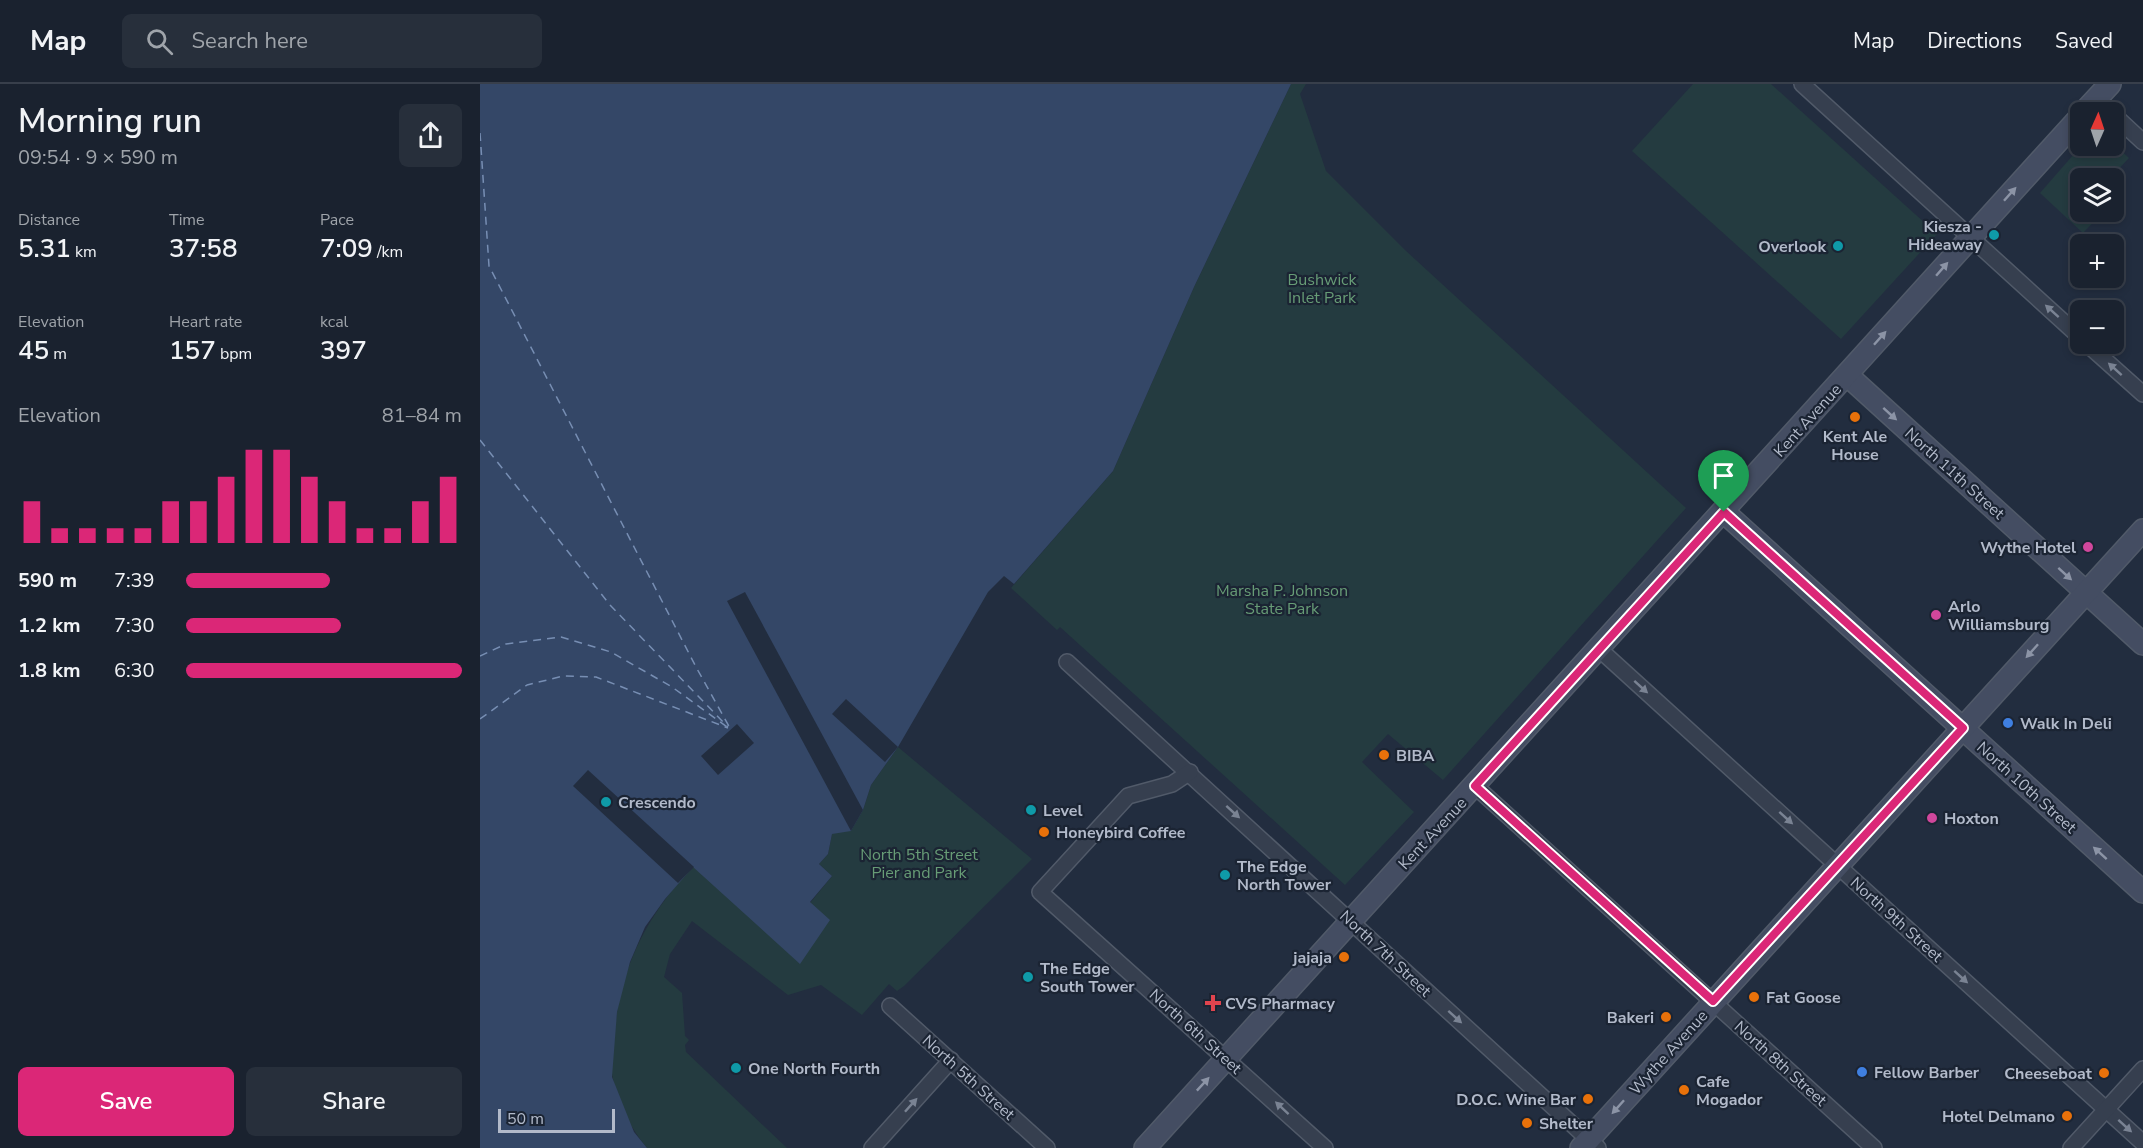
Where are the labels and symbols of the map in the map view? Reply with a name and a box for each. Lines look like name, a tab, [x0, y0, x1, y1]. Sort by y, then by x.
north arrow	[2070, 102, 2124, 156]
one-way arrow	[2003, 187, 2016, 202]
place label: Kiesza - Hideaway	[1908, 216, 1983, 256]
marker: Kiesza - Hideaway	[1987, 228, 2001, 242]
place label: Overlook	[1758, 236, 1826, 258]
marker: Overlook	[1831, 239, 1845, 253]
one-way arrow	[1935, 262, 1948, 277]
park label: Bushwick Inlet Park	[1287, 269, 1358, 309]
one-way arrow	[2045, 305, 2060, 318]
one-way arrow	[1873, 331, 1886, 346]
one-way arrow	[2108, 363, 2123, 376]
street label: Kent Avenue	[1769, 379, 1847, 462]
one-way arrow	[1883, 407, 1898, 421]
marker: Kent Ale House	[1848, 410, 1862, 424]
street label: North 11th Street	[1900, 423, 2009, 525]
place label: Kent Ale House	[1823, 426, 1888, 466]
pin	[1698, 450, 1749, 512]
place label: Wythe Hotel	[1980, 537, 2076, 559]
marker: Wythe Hotel	[2081, 540, 2095, 554]
one-way arrow	[2058, 567, 2073, 581]
park label: Marsha P. Johnson State Park	[1216, 580, 1348, 620]
place label: Arlo Williamsburg	[1948, 596, 2049, 636]
marker: Arlo Williamsburg	[1929, 608, 1943, 622]
one-way arrow	[2026, 644, 2040, 658]
one-way arrow	[1634, 680, 1649, 694]
place label: Walk In Deli	[2020, 713, 2112, 735]
marker: Walk In Deli	[2001, 716, 2015, 730]
street label: North 10th Street	[1972, 737, 2081, 839]
place label: BIBA	[1396, 745, 1434, 767]
marker: BIBA	[1377, 748, 1391, 762]
place label: Crescendo	[618, 792, 696, 814]
street label: Kent Avenue	[1393, 793, 1472, 875]
marker: Crescendo	[599, 795, 613, 809]
place label: Level	[1043, 800, 1083, 822]
marker: Level	[1024, 803, 1038, 817]
one-way arrow	[1225, 805, 1240, 818]
place label: Hoxton	[1944, 808, 1999, 830]
one-way arrow	[1778, 811, 1793, 824]
marker: Hoxton	[1925, 811, 1939, 825]
place label: Honeybird Coffee	[1056, 822, 1186, 844]
marker: Honeybird Coffee	[1037, 825, 1051, 839]
park label: North 5th Street Pier and Park	[860, 844, 978, 884]
one-way arrow	[2093, 847, 2108, 860]
place label: The Edge North Tower	[1237, 856, 1332, 896]
marker: The Edge North Tower	[1218, 868, 1232, 882]
street label: North 9th Street	[1845, 872, 1948, 968]
street label: North 7th Street	[1335, 906, 1436, 1002]
place label: jajaja	[1292, 947, 1332, 969]
marker: jajaja	[1337, 950, 1351, 964]
place label: The Edge South Tower	[1040, 958, 1135, 998]
marker: The Edge South Tower	[1021, 970, 1035, 984]
one-way arrow	[1954, 970, 1968, 984]
street label: North 6th Street	[1144, 984, 1247, 1080]
place label: Fat Goose	[1766, 987, 1841, 1009]
marker: Fat Goose	[1747, 990, 1761, 1004]
place label: CVS Pharmacy	[1225, 993, 1335, 1015]
marker: CVS Pharmacy	[1206, 996, 1220, 1010]
street label: Wythe Avenue	[1625, 1005, 1713, 1100]
place label: Bakeri	[1607, 1007, 1654, 1029]
one-way arrow	[1447, 1010, 1462, 1023]
marker: Bakeri	[1659, 1010, 1673, 1024]
street label: North 8th Street	[1729, 1016, 1832, 1112]
street label: North 5th Street	[917, 1030, 1020, 1126]
place label: One North Fourth	[748, 1058, 880, 1080]
marker: One North Fourth	[729, 1061, 743, 1075]
place label: Fellow Barber	[1874, 1062, 1980, 1084]
place label: Cheeseboat	[2004, 1063, 2093, 1085]
marker: Fellow Barber	[1855, 1065, 1869, 1079]
marker: Cheeseboat	[2097, 1066, 2111, 1080]
place label: Cafe Mogador	[1696, 1071, 1763, 1111]
one-way arrow	[1196, 1077, 1210, 1092]
marker: Cafe Mogador	[1677, 1083, 1691, 1097]
place label: D.O.C. Wine Bar	[1456, 1089, 1577, 1111]
marker: D.O.C. Wine Bar	[1581, 1092, 1595, 1106]
one-way arrow	[904, 1097, 918, 1112]
one-way arrow	[1612, 1099, 1625, 1114]
one-way arrow	[1275, 1102, 1290, 1115]
scale bar	[498, 1106, 615, 1134]
place label: Hotel Delmano	[1942, 1106, 2055, 1128]
marker: Hotel Delmano	[2060, 1109, 2074, 1123]
place label: Shelter	[1539, 1113, 1594, 1135]
marker: Shelter	[1520, 1116, 1534, 1130]
one-way arrow	[2117, 1119, 2132, 1133]

